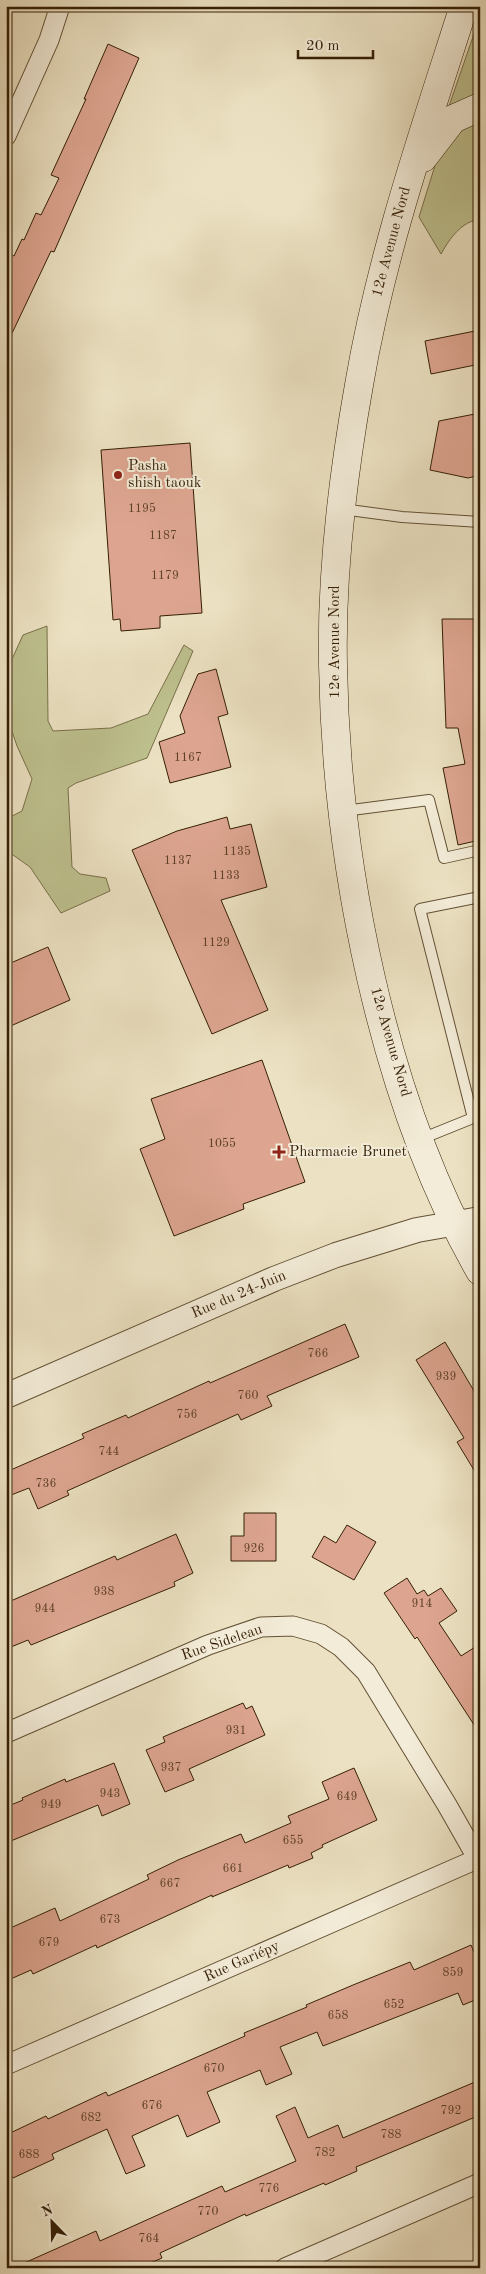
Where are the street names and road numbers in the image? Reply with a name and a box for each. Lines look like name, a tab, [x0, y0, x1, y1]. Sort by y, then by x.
street label: 12e Avenue Nord	[370, 185, 414, 299]
street label: 12e Avenue Nord	[328, 585, 343, 699]
street label: 12e Avenue Nord	[367, 985, 413, 1099]
street label: Rue du 24-Juin	[190, 1268, 288, 1322]
street label: Rue Sideleau	[180, 1622, 264, 1664]
street label: Rue Gariépy	[202, 1939, 282, 1985]

